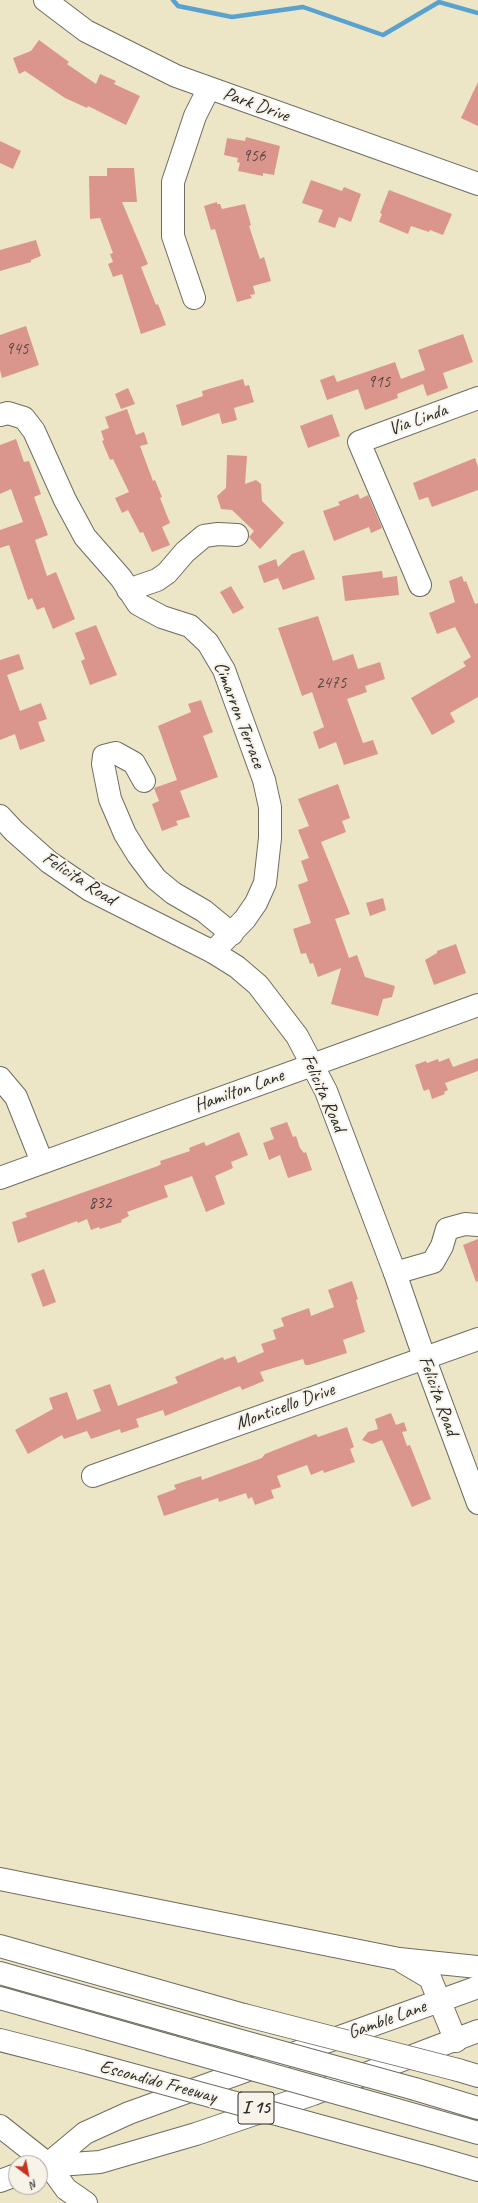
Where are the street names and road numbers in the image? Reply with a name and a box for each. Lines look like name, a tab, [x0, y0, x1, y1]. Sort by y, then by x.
street label: Park Drive	[220, 83, 292, 127]
street label: Via Linda	[386, 399, 450, 441]
street label: Cimarron Terrace	[208, 659, 270, 771]
street label: Felicita Road	[38, 847, 120, 911]
street label: Felicita Road	[296, 1051, 350, 1135]
street label: Hamilton Lane	[191, 1064, 287, 1118]
street label: Felicita Road	[413, 1353, 463, 1439]
street label: Monticello Drive	[232, 1379, 338, 1435]
street label: Gamble Lane	[345, 1995, 429, 2045]
street label: Escondido Freeway	[97, 2055, 219, 2109]
road number: I 15	[238, 2092, 274, 2124]

